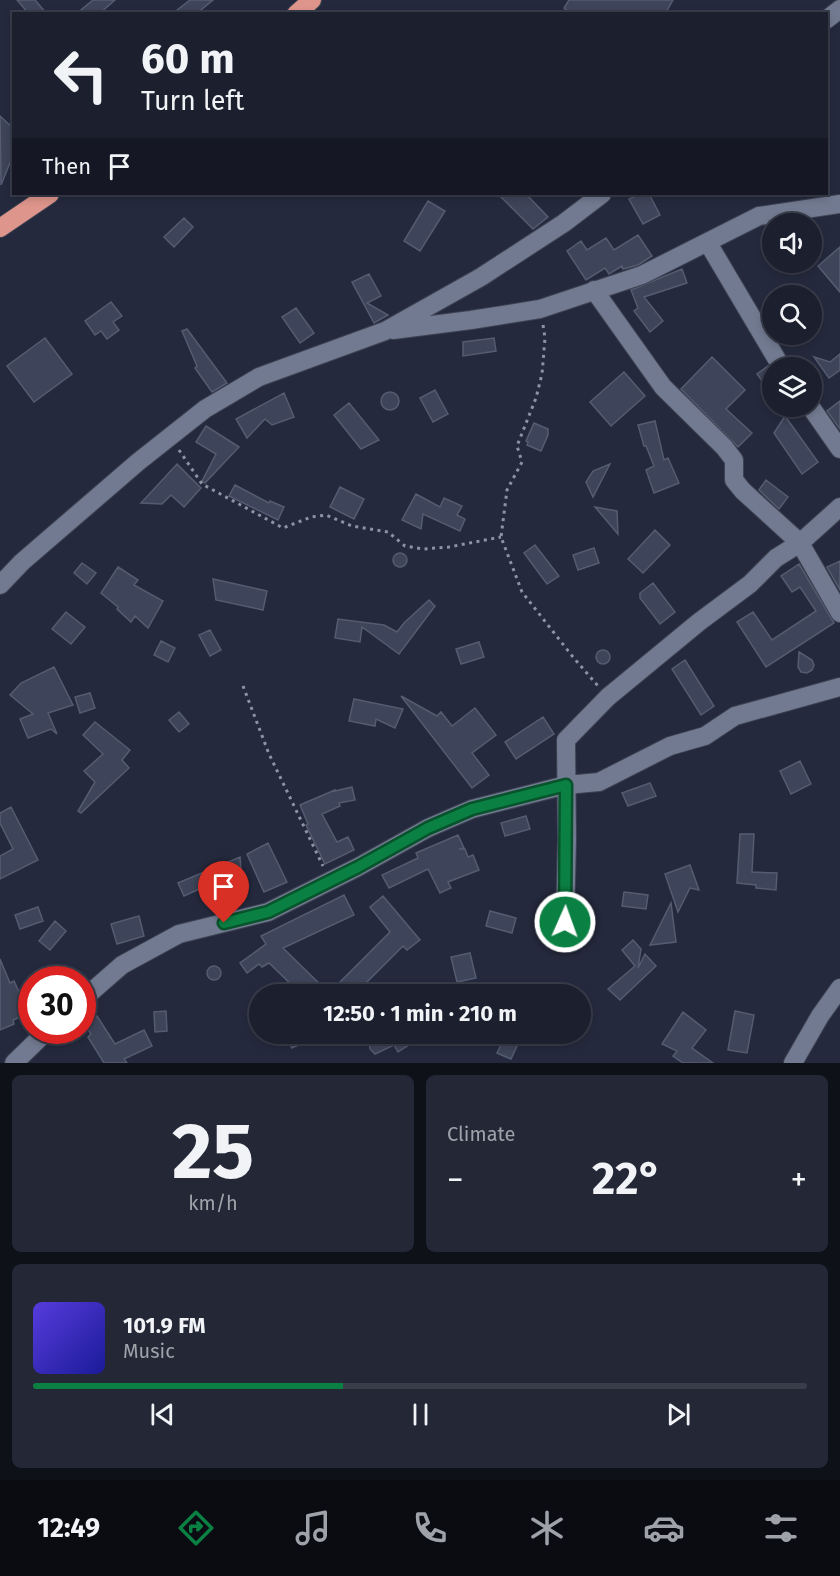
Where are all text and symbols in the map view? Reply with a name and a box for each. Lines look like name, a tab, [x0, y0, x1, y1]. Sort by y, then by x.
text: 60 m	[141, 34, 235, 84]
icon: left	[42, 36, 120, 114]
text: Turn left	[141, 85, 244, 117]
icon: arrive	[103, 150, 136, 183]
text: Then	[42, 153, 91, 180]
map controls	[762, 213, 822, 417]
button: sound	[762, 213, 822, 273]
button: search	[762, 285, 822, 345]
button: layers	[762, 357, 822, 417]
pin	[198, 861, 249, 923]
icon: arrive	[207, 870, 240, 903]
position arrow	[533, 890, 597, 954]
speed limit sign: 30	[18, 966, 96, 1044]
text: 12:50 · 1 min · 210 m	[323, 1000, 517, 1027]
text: 25	[172, 1105, 254, 1199]
text: Climate	[447, 1122, 515, 1146]
text: 22°	[592, 1152, 662, 1206]
text: −	[447, 1160, 464, 1200]
text: +	[791, 1160, 807, 1200]
text: km/h	[188, 1191, 238, 1215]
text: 101.9 FM	[123, 1312, 206, 1339]
text: Music	[123, 1339, 175, 1363]
icon: previous	[146, 1398, 179, 1431]
icon: pause	[404, 1398, 437, 1431]
icon: next	[662, 1398, 695, 1431]
icon: directions	[175, 1507, 217, 1549]
icon: music	[292, 1507, 334, 1549]
icon: phone	[409, 1507, 451, 1549]
icon: climate	[526, 1507, 568, 1549]
icon: car	[643, 1507, 685, 1549]
icon: filters	[760, 1507, 802, 1549]
text: 12:49	[38, 1512, 100, 1544]

